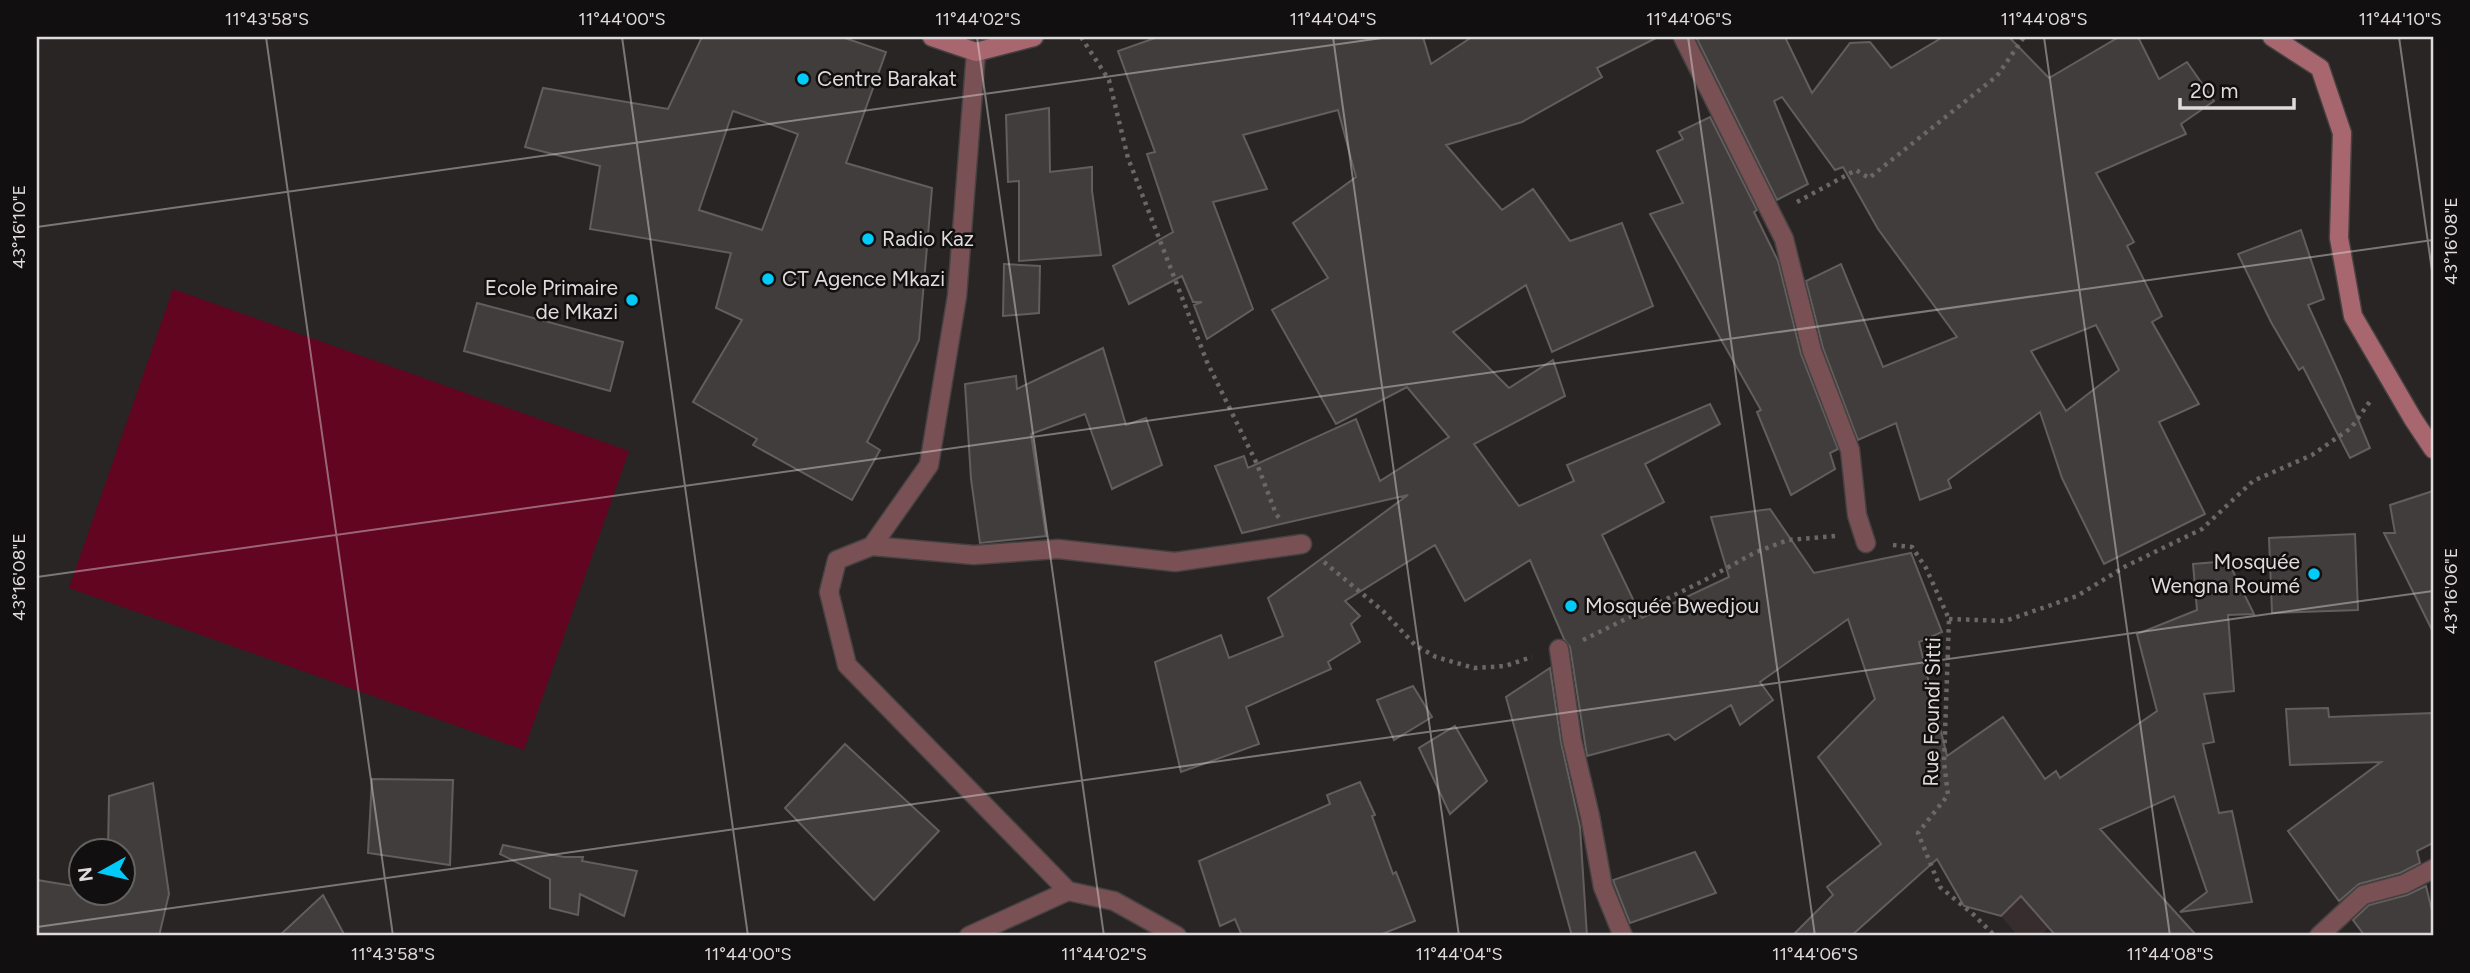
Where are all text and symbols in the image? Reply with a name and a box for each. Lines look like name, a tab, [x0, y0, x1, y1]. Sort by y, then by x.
text: 11°43'58"S	[225, 8, 309, 30]
text: 11°44'00"S	[578, 8, 666, 30]
text: 11°44'02"S	[935, 8, 1021, 30]
text: 11°44'04"S	[1290, 8, 1377, 30]
text: 11°44'06"S	[1646, 8, 1732, 30]
text: 11°44'08"S	[2001, 8, 2087, 30]
text: 11°44'10"S	[2358, 8, 2442, 30]
place label: Centre Barakat	[817, 66, 957, 91]
scale bar	[2180, 66, 2293, 110]
marker: Centre Barakat	[795, 71, 811, 87]
text: 20 m	[2190, 78, 2238, 103]
text: 43°16'10"E	[8, 185, 30, 269]
text: 43°16'08"E	[2440, 197, 2462, 285]
place label: Radio Kaz	[882, 226, 974, 251]
marker: Radio Kaz	[860, 231, 876, 247]
place label: CT Agence Mkazi	[782, 266, 945, 291]
marker: CT Agence Mkazi	[760, 271, 776, 287]
place label: Ecole Primaire de Mkazi	[485, 275, 618, 324]
marker: Ecole Primaire de Mkazi	[624, 292, 640, 308]
text: 43°16'08"E	[8, 533, 30, 621]
text: 43°16'06"E	[2440, 548, 2462, 634]
place label: Mosquée Wengna Roumé	[2151, 549, 2300, 598]
marker: Mosquée Wengna Roumé	[2306, 566, 2322, 582]
place label: Mosquée Bwedjou	[1585, 593, 1759, 618]
marker: Mosquée Bwedjou	[1563, 598, 1579, 614]
street label: Rue Foundi Sitti	[1918, 637, 1945, 787]
north arrow	[66, 836, 136, 906]
text: N	[73, 865, 98, 883]
text: 11°43'58"S	[351, 943, 435, 965]
text: 11°44'00"S	[704, 943, 792, 965]
text: 11°44'02"S	[1061, 943, 1147, 965]
text: 11°44'04"S	[1416, 943, 1503, 965]
text: 11°44'06"S	[1772, 943, 1858, 965]
text: 11°44'08"S	[2127, 943, 2213, 965]

